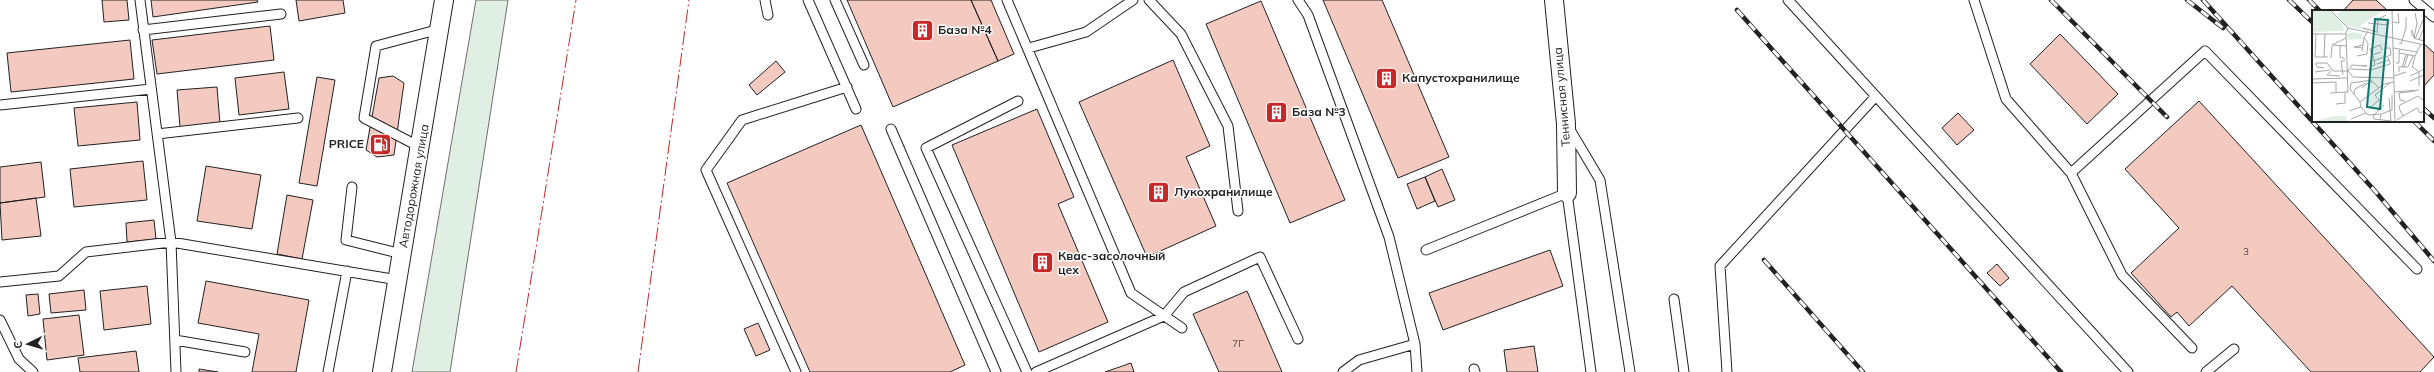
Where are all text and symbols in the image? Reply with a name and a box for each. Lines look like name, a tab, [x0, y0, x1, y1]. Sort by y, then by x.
inset map	[2312, 10, 2424, 122]
building icon: База №4	[909, 17, 935, 43]
place label: База №4	[938, 22, 992, 37]
street label: Теннисная улица	[1550, 47, 1573, 147]
building icon: Капустохранилище	[1373, 65, 1399, 91]
place label: Капустохранилище	[1402, 70, 1520, 85]
building icon: База №3	[1263, 99, 1289, 125]
place label: База №3	[1292, 104, 1346, 119]
street label: Автодорожная улица	[395, 123, 432, 249]
fuel station icon: PRICE	[367, 131, 393, 157]
place label: PRICE	[329, 136, 364, 151]
building icon: Лукохранилище	[1146, 179, 1172, 205]
place label: Лукохранилище	[1174, 184, 1273, 199]
house number: 3	[2243, 245, 2249, 258]
place label: Квас-засолочный цех	[1058, 248, 1166, 277]
building icon: Квас-засолочный цех	[1029, 250, 1055, 276]
north arrow	[8, 324, 48, 364]
house number: 7Г	[1232, 337, 1244, 350]
text: С	[11, 340, 25, 349]

